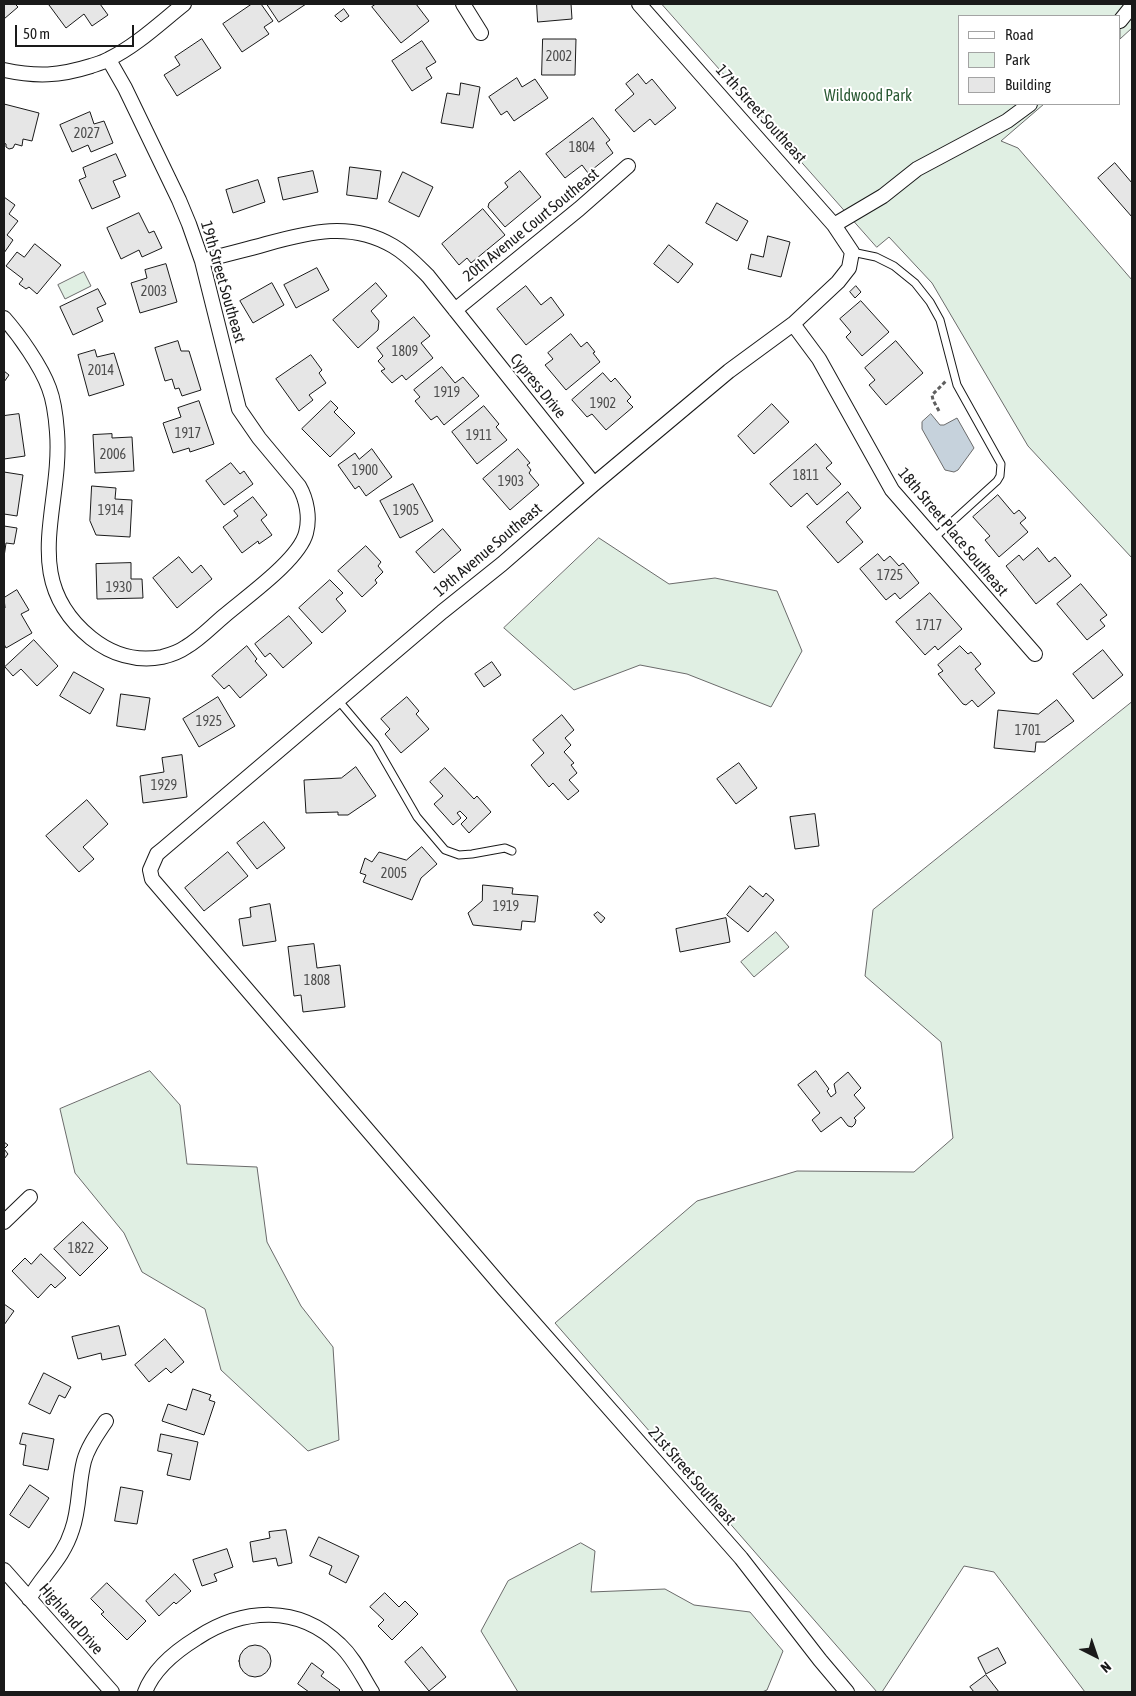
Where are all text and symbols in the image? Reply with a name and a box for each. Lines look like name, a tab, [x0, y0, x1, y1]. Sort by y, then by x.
scale bar	[18, 15, 136, 47]
legend	[958, 15, 1121, 105]
text: 50 m	[23, 25, 50, 42]
text: Road	[1005, 26, 1034, 43]
house number: 2002	[546, 49, 572, 65]
text: Park	[1005, 51, 1030, 68]
street label: 17th Street Southeast	[712, 61, 810, 167]
text: Building	[1005, 76, 1051, 93]
park label: Wildwood Park	[824, 86, 912, 106]
house number: 2027	[74, 126, 100, 142]
house number: 1804	[569, 140, 595, 156]
street label: 20th Avenue Court Southeast	[459, 164, 603, 286]
street label: 19th Street Southeast	[196, 219, 250, 345]
house number: 2003	[141, 284, 167, 300]
house number: 1809	[392, 344, 418, 360]
street label: Cypress Drive	[506, 350, 570, 422]
house number: 2014	[88, 363, 114, 379]
house number: 1919	[434, 385, 460, 401]
house number: 1902	[590, 396, 616, 412]
house number: 1917	[175, 426, 201, 442]
house number: 1911	[466, 428, 492, 444]
house number: 2006	[100, 447, 126, 463]
house number: 1900	[352, 463, 378, 479]
street label: 18th Street Place Southeast	[894, 464, 1012, 600]
house number: 1811	[793, 468, 819, 484]
house number: 1903	[498, 474, 524, 490]
street label: 19th Avenue Southeast	[430, 499, 546, 601]
house number: 1914	[98, 503, 124, 519]
house number: 1905	[393, 503, 419, 519]
house number: 1725	[877, 568, 903, 584]
house number: 1930	[106, 580, 132, 596]
house number: 1717	[916, 618, 942, 634]
house number: 1925	[196, 714, 222, 730]
house number: 1701	[1015, 723, 1041, 739]
house number: 1929	[151, 778, 177, 794]
house number: 2005	[381, 866, 407, 882]
house number: 1919	[493, 899, 519, 915]
house number: 1808	[304, 973, 330, 989]
house number: 1822	[68, 1241, 94, 1257]
street label: 21st Street Southeast	[644, 1423, 740, 1529]
street label: Highland Drive	[35, 1580, 107, 1658]
north arrow	[1071, 1631, 1121, 1681]
text: N	[1097, 1659, 1114, 1676]

